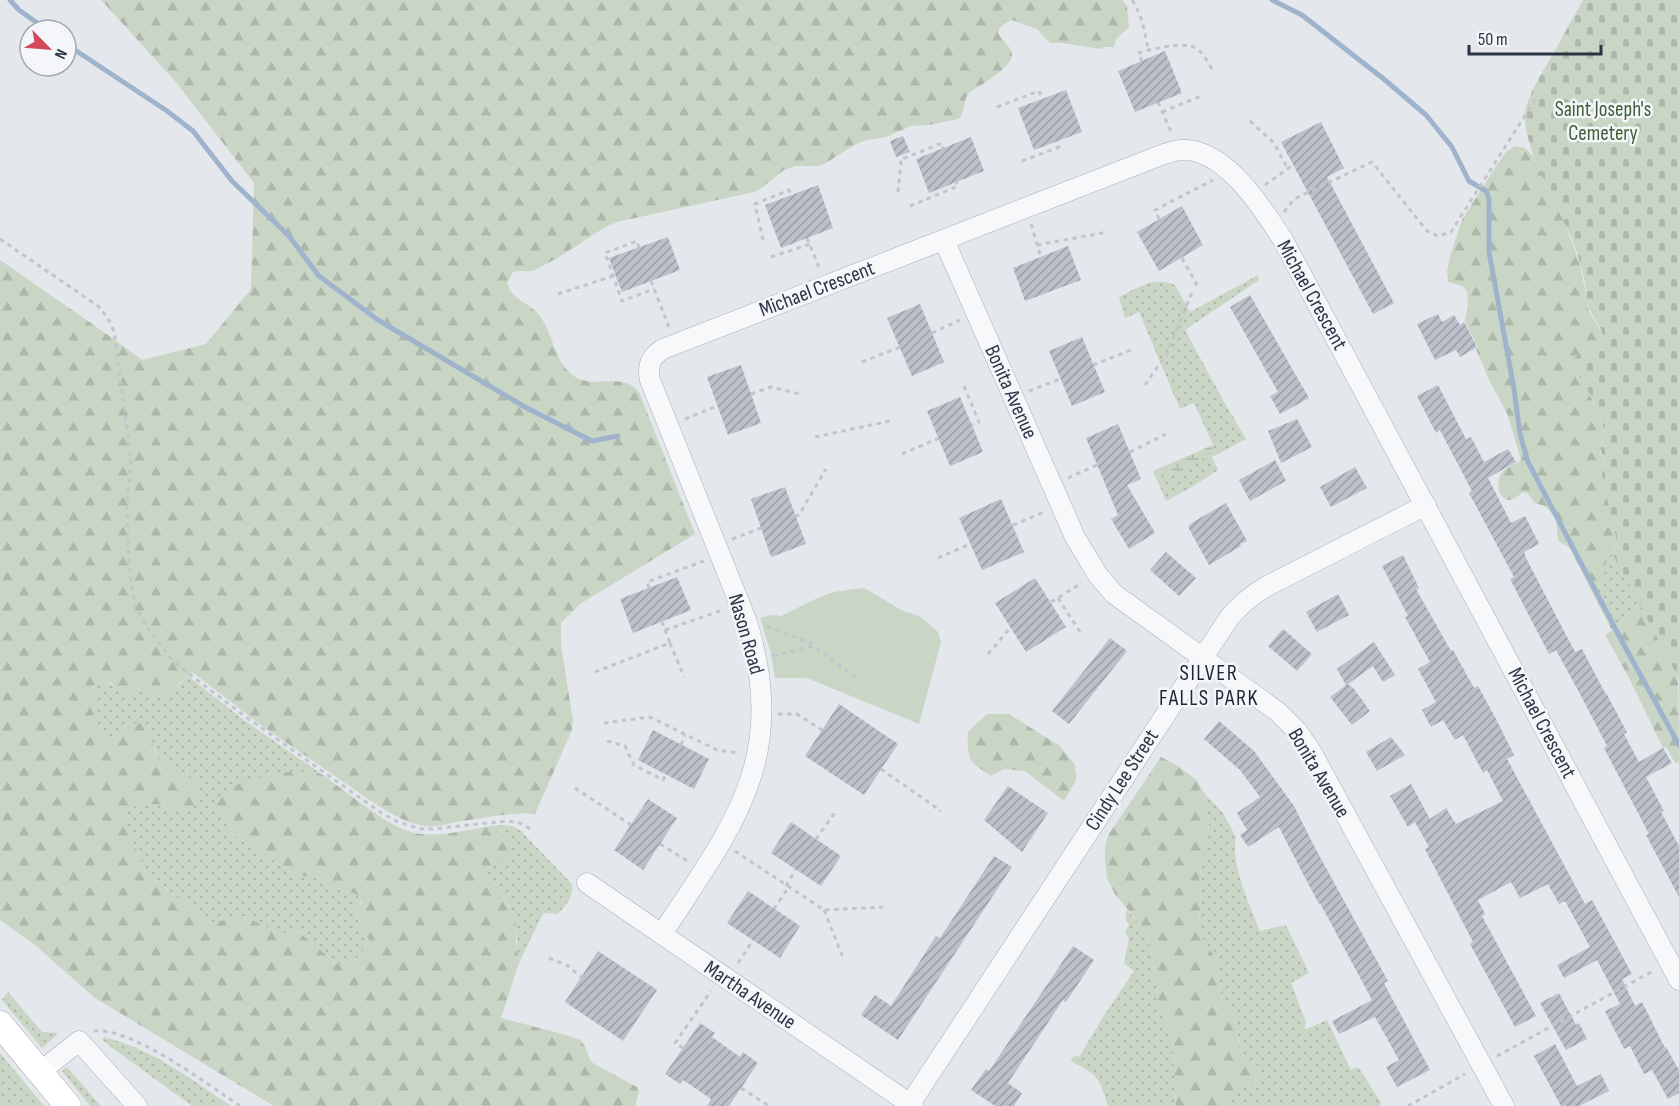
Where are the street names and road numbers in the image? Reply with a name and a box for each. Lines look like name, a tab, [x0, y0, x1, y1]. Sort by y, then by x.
street label: Michael Crescent	[1272, 236, 1352, 354]
street label: Michael Crescent	[756, 256, 878, 322]
street label: Bonita Avenue	[979, 341, 1043, 443]
street label: Nason Road	[723, 591, 769, 677]
street label: Michael Crescent	[1502, 663, 1582, 783]
street label: Bonita Avenue	[1283, 724, 1355, 822]
street label: Cindy Lee Street	[1080, 725, 1164, 835]
street label: Martha Avenue	[699, 955, 801, 1035]

